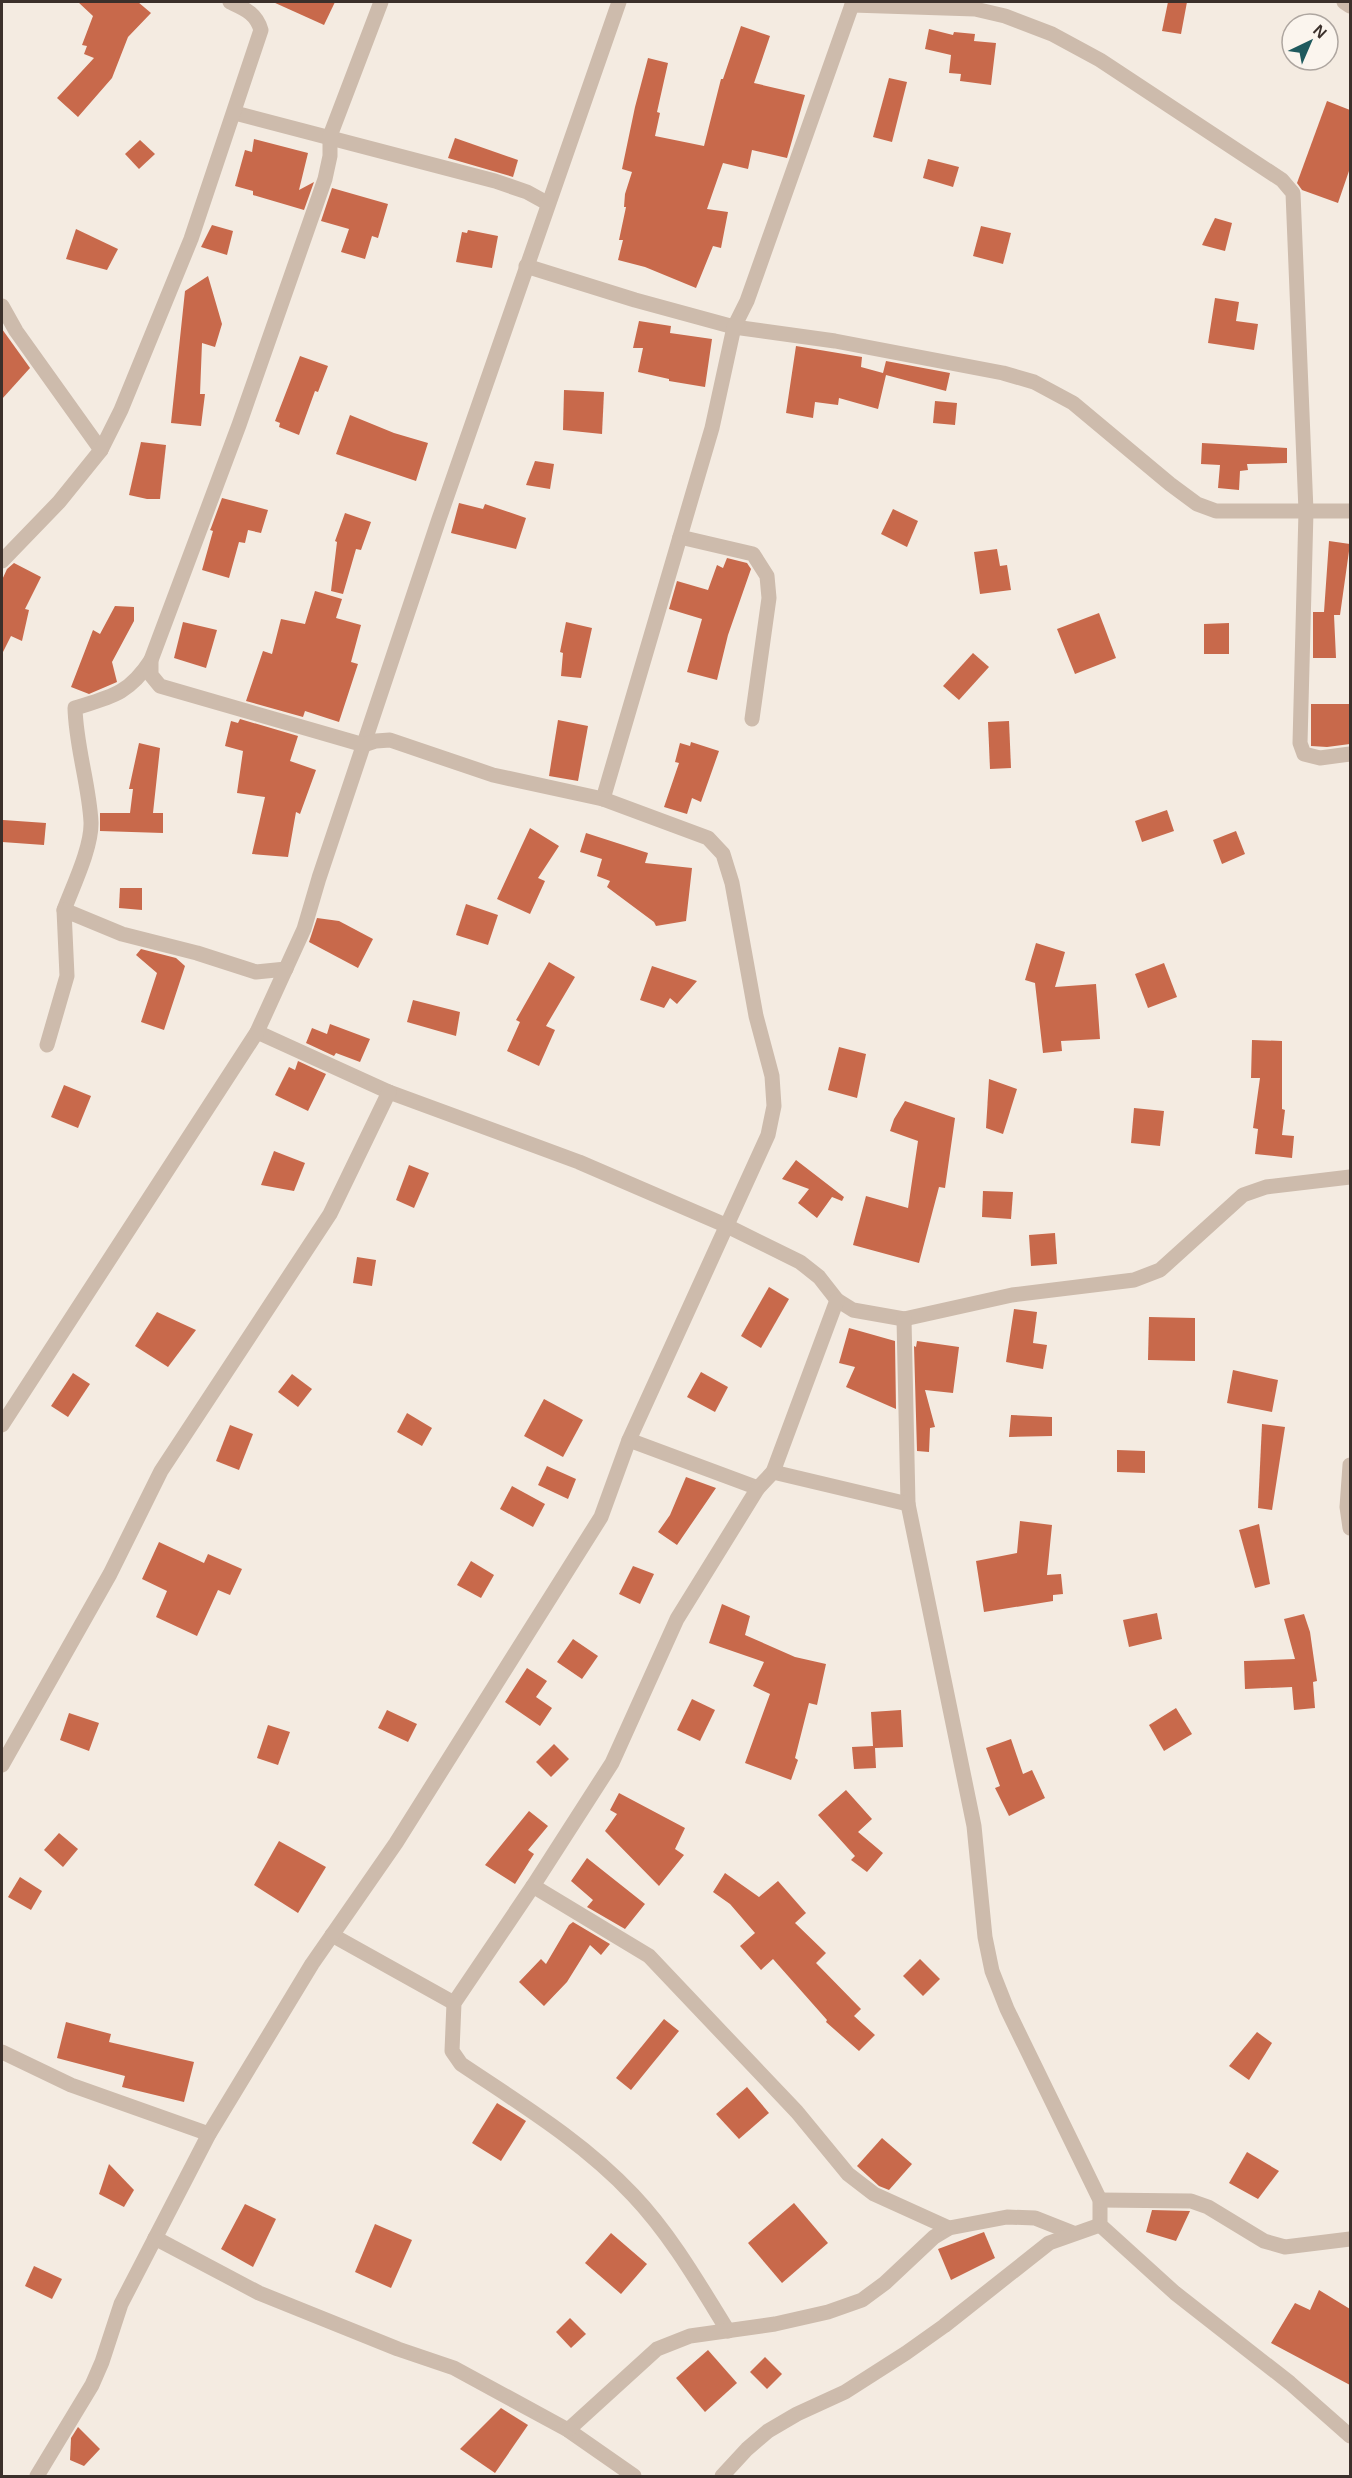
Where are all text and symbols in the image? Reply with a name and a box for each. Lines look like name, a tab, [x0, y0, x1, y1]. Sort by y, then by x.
north arrow	[1280, 12, 1340, 72]
text: N	[1310, 21, 1330, 42]

